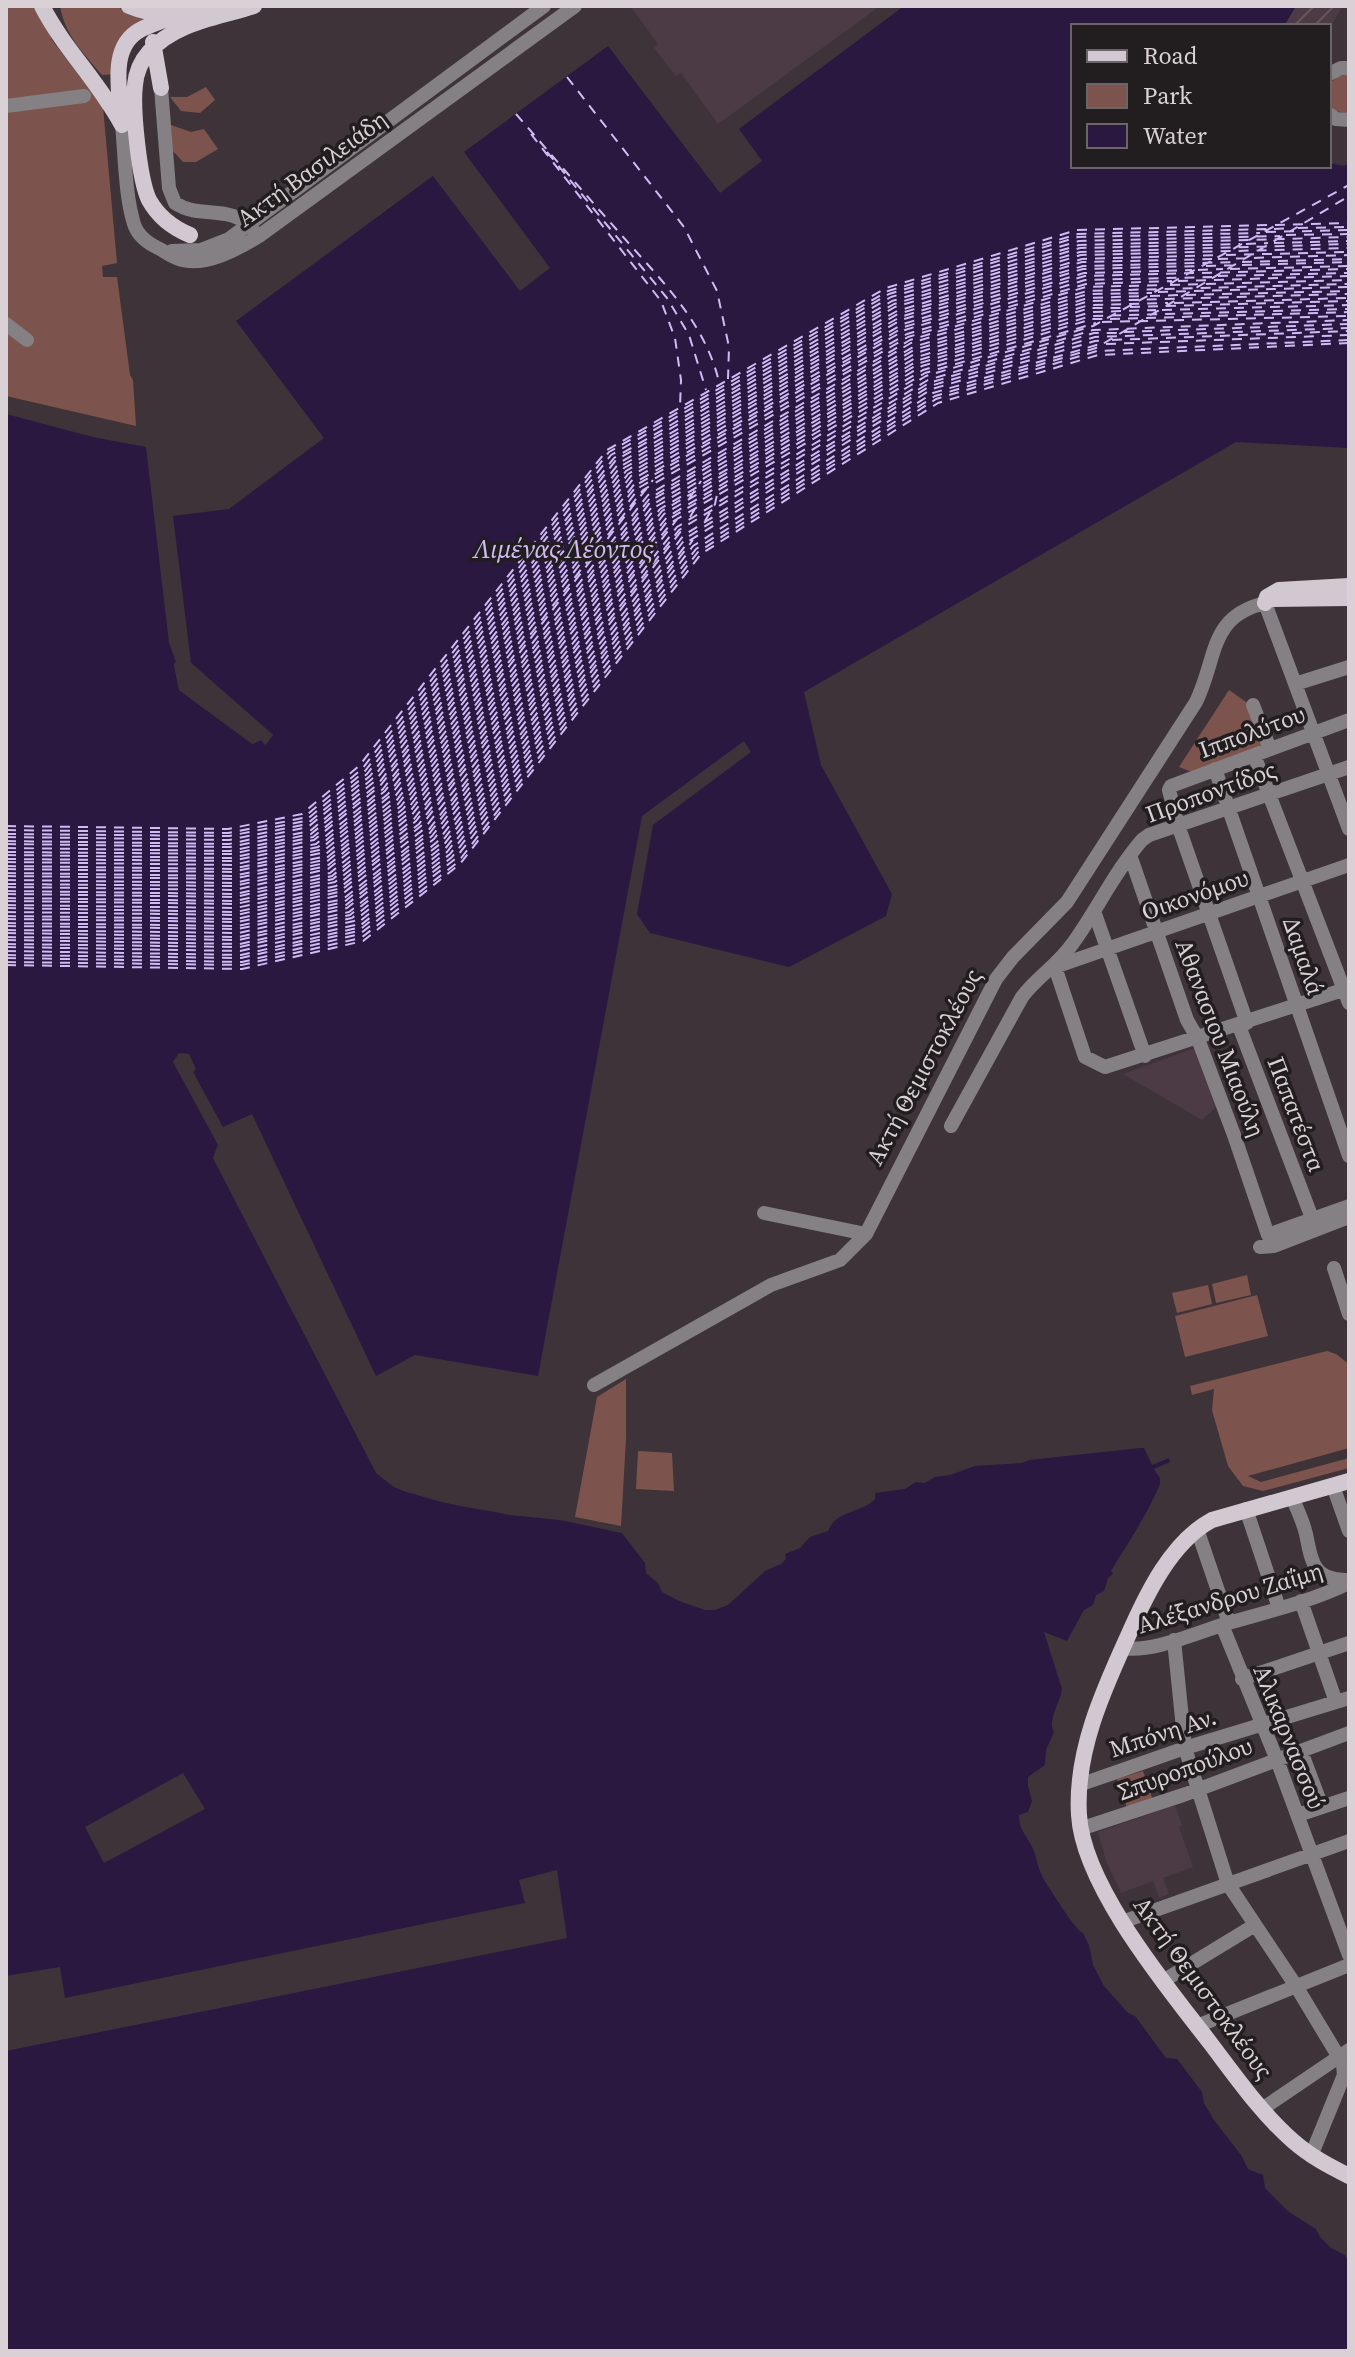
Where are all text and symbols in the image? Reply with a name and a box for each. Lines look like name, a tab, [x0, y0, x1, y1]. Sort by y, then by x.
legend	[1071, 24, 1331, 168]
text: Road	[1143, 39, 1198, 72]
text: Park	[1143, 79, 1193, 112]
street label: Ακτή Βασιλειάδη	[230, 103, 393, 234]
text: Water	[1143, 119, 1207, 152]
water label: Λιμένας Λέοντος	[471, 531, 653, 567]
street label: Ιππολύτου	[1194, 697, 1309, 766]
street label: Προποντίδος	[1141, 753, 1281, 830]
street label: Οικονόμου	[1137, 861, 1253, 928]
street label: Δαμαλά	[1275, 913, 1332, 999]
street label: Αθανασιου Μιαούλη	[1168, 934, 1273, 1141]
street label: Ακτή Θεμιστοκλέους	[858, 963, 989, 1171]
street label: Παπατέστα	[1259, 1052, 1333, 1176]
street label: Αλέξανδρου Ζαΐμη	[1133, 1554, 1327, 1641]
street label: Αλικαρνασσού	[1246, 1660, 1333, 1814]
street label: Μπόνη Αν.	[1105, 1700, 1221, 1765]
street label: Σπυροπούλου	[1113, 1729, 1257, 1808]
street label: Ακτή Θεμιστοκλέους	[1126, 1890, 1281, 2086]

